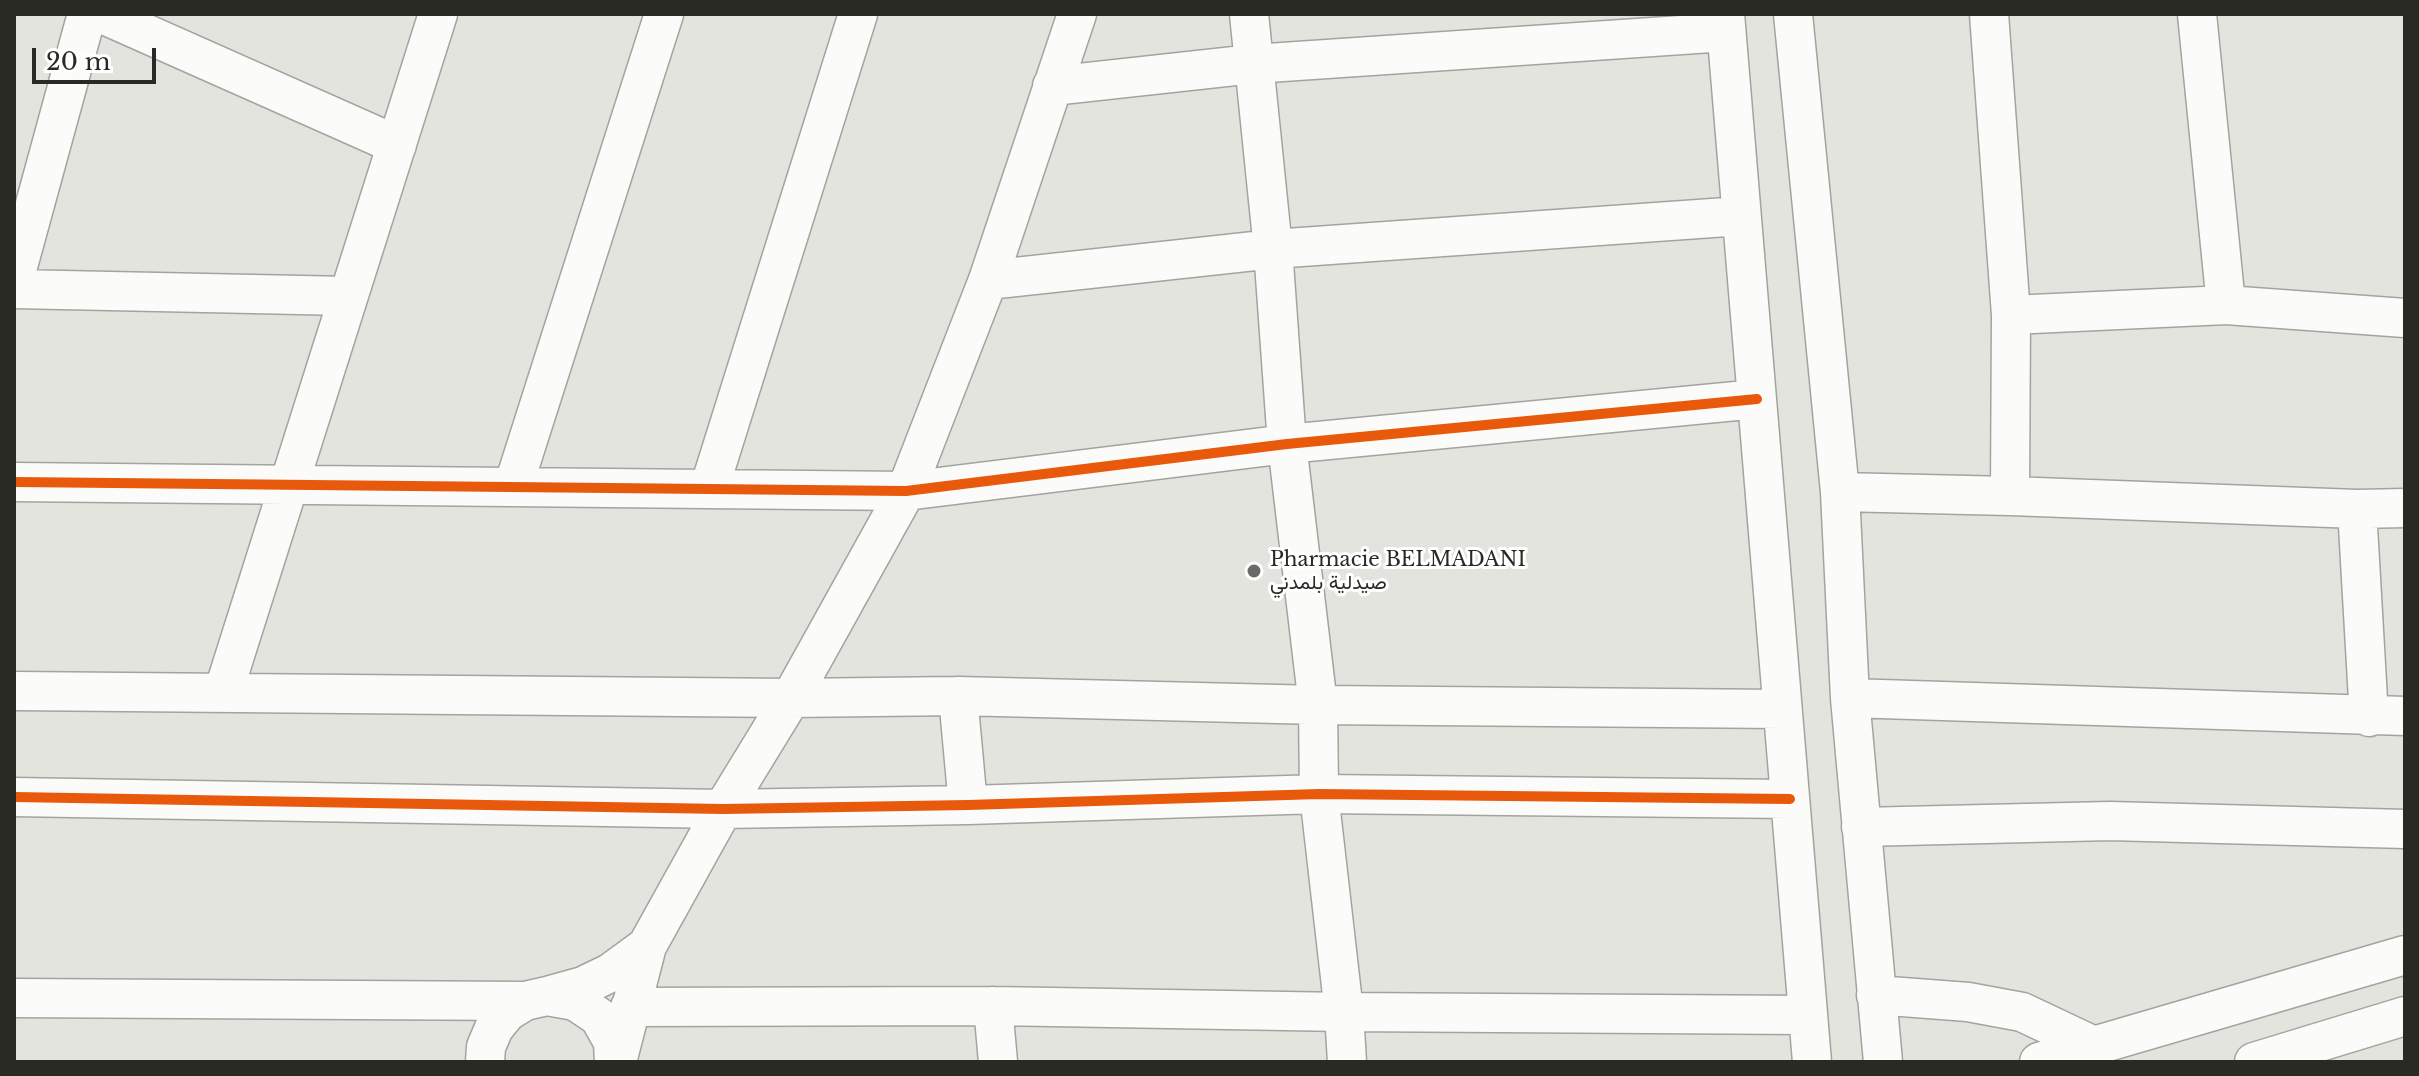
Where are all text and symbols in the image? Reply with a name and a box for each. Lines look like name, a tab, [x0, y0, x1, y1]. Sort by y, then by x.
scale bar	[36, 32, 160, 82]
text: 20 m	[46, 47, 111, 76]
place label: Pharmacie BELMADANI صيدلية بلمدني	[1270, 548, 1526, 595]
marker: Pharmacie BELMADANI صيدلية بلمدني	[1245, 562, 1263, 580]

